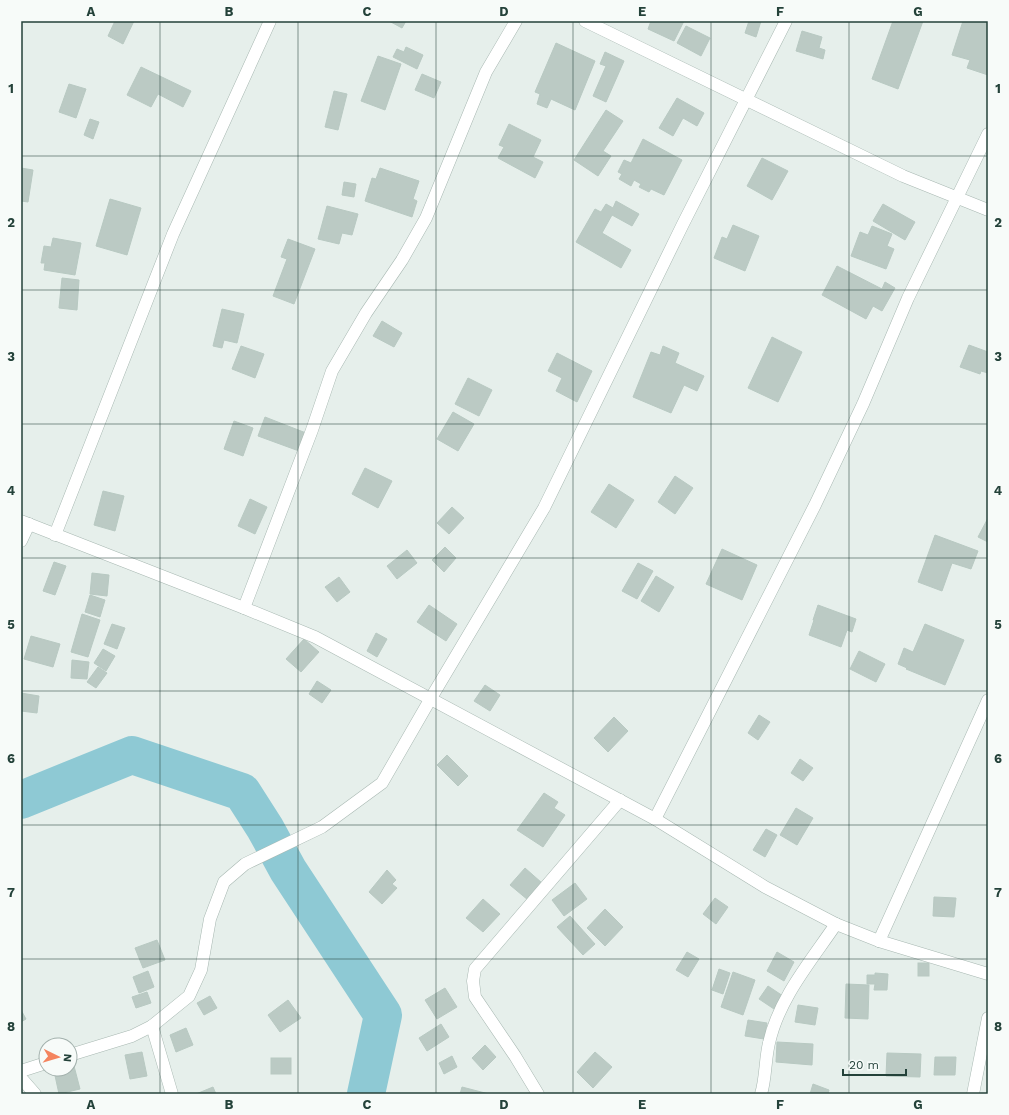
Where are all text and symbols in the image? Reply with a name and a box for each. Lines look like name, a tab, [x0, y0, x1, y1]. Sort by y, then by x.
text: A	[87, 4, 96, 19]
text: B	[225, 4, 234, 19]
text: C	[363, 4, 372, 19]
text: D	[499, 4, 509, 19]
text: E	[638, 4, 646, 19]
text: F	[776, 4, 784, 19]
text: G	[913, 4, 923, 19]
text: 1	[8, 81, 14, 96]
text: 1	[995, 81, 1001, 96]
text: 2	[7, 215, 15, 230]
text: 2	[994, 215, 1002, 230]
text: 3	[7, 349, 15, 364]
text: 3	[994, 349, 1002, 364]
text: 4	[7, 483, 16, 498]
text: 4	[994, 483, 1003, 498]
text: 5	[7, 617, 15, 632]
text: 5	[994, 617, 1002, 632]
text: 6	[7, 751, 15, 766]
text: 6	[994, 751, 1002, 766]
text: 7	[7, 885, 15, 900]
text: 7	[994, 885, 1002, 900]
text: 8	[7, 1019, 15, 1034]
text: 8	[994, 1019, 1002, 1034]
north arrow	[38, 1037, 78, 1077]
scale bar	[843, 1051, 906, 1077]
text: N	[61, 1053, 74, 1062]
text: 20 m	[849, 1058, 879, 1072]
text: A	[87, 1097, 96, 1112]
text: B	[225, 1097, 234, 1112]
text: C	[363, 1097, 372, 1112]
text: D	[499, 1097, 509, 1112]
text: E	[638, 1097, 646, 1112]
text: F	[776, 1097, 784, 1112]
text: G	[913, 1097, 923, 1112]

